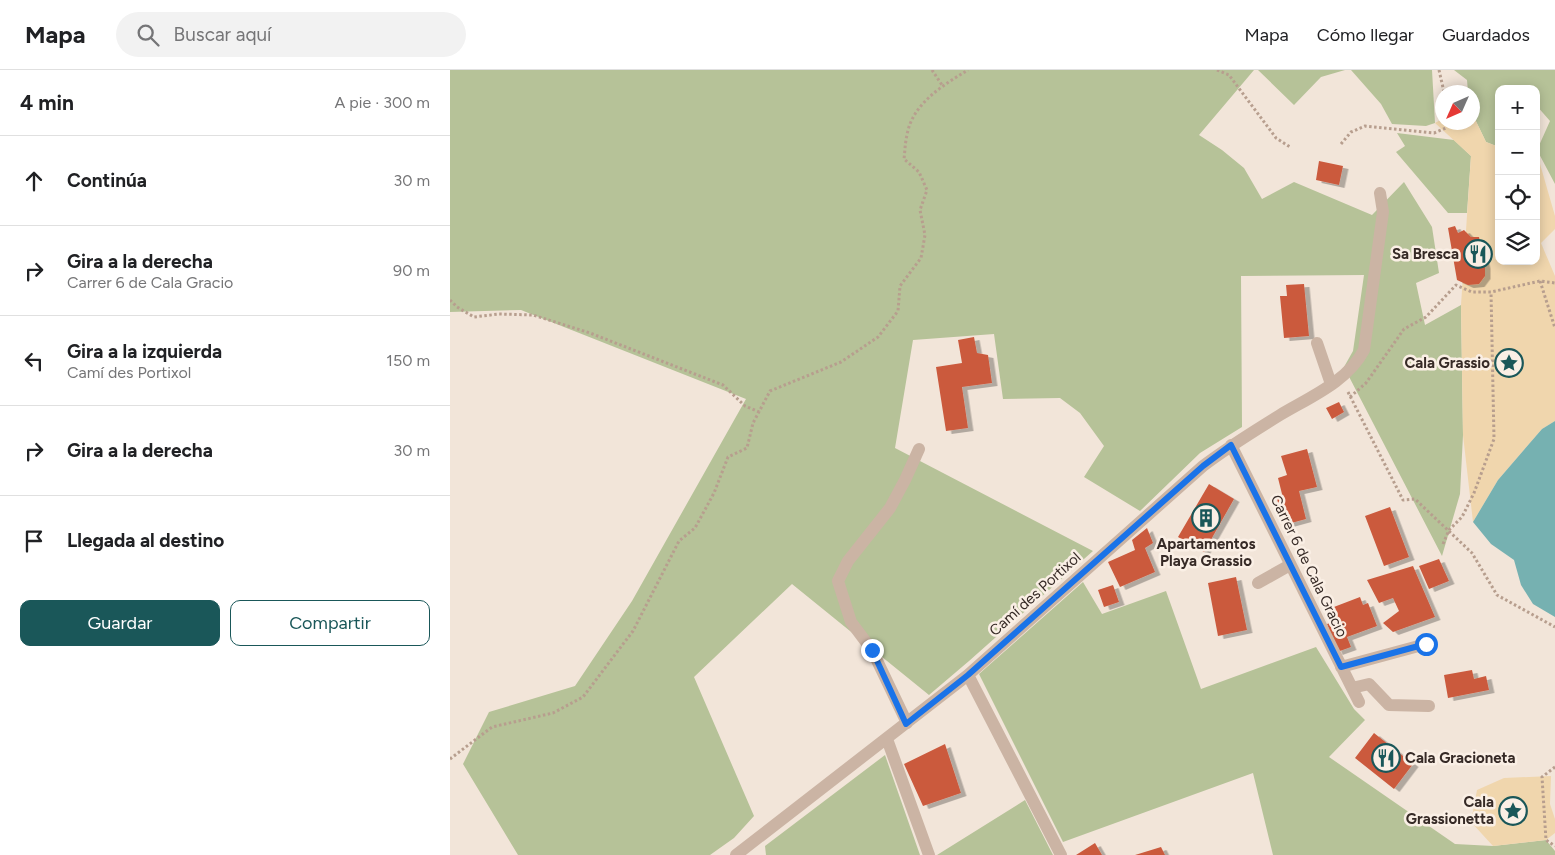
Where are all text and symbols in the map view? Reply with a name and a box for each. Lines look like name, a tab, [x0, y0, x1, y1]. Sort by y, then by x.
search box	[116, 12, 466, 57]
text: Mapa	[25, 20, 86, 49]
icon: search	[134, 21, 162, 49]
text: Buscar aquí	[174, 23, 271, 46]
text: Mapa	[1244, 24, 1289, 46]
text: Cómo llegar	[1317, 24, 1414, 46]
text: Guardados	[1442, 24, 1530, 46]
north arrow	[1435, 85, 1480, 130]
map controls	[1495, 85, 1540, 265]
button: +	[1495, 85, 1540, 130]
text: 4 min	[20, 90, 74, 115]
text: A pie · 300 m	[335, 93, 430, 112]
button: −	[1495, 130, 1540, 175]
icon: ahead	[20, 167, 48, 195]
text: Continúa	[67, 169, 147, 192]
text: 30 m	[393, 171, 430, 190]
button: locate	[1495, 175, 1540, 220]
button: layers	[1495, 220, 1540, 265]
restaurant icon: Sa Bresca	[1463, 239, 1493, 269]
place label: Sa Bresca	[1392, 245, 1459, 263]
text: Gira a la derecha	[67, 250, 213, 273]
icon: right	[20, 257, 48, 285]
text: 90 m	[393, 261, 430, 280]
text: Carrer 6 de Cala Gracio	[67, 273, 233, 292]
text: Gira a la izquierda	[67, 340, 222, 363]
icon: left	[20, 347, 48, 375]
place icon: Cala Grassio	[1494, 348, 1524, 378]
text: 150 m	[386, 351, 430, 370]
place label: Cala Grassio	[1404, 354, 1490, 372]
text: Camí des Portixol	[67, 363, 191, 382]
icon: right	[20, 437, 48, 465]
text: Gira a la derecha	[67, 439, 213, 462]
text: 30 m	[393, 441, 430, 460]
street label: Carrer 6 de Cala Gracio	[1267, 492, 1351, 640]
building icon: Apartamentos Playa Grassio	[1191, 503, 1221, 533]
icon: arrive	[20, 527, 48, 555]
text: Llegada al destino	[67, 529, 224, 552]
place label: Apartamentos Playa Grassio	[1157, 535, 1255, 570]
street label: Camí des Portixol	[986, 548, 1084, 640]
button: Guardar	[20, 600, 220, 646]
button: Compartir	[230, 600, 430, 646]
route start	[1415, 633, 1438, 656]
route end	[861, 639, 884, 662]
restaurant icon: Cala Gracioneta	[1371, 743, 1401, 773]
place label: Cala Gracioneta	[1405, 749, 1516, 767]
place label: Cala Grassionetta	[1406, 793, 1494, 828]
place icon: Cala Grassionetta	[1498, 796, 1528, 826]

